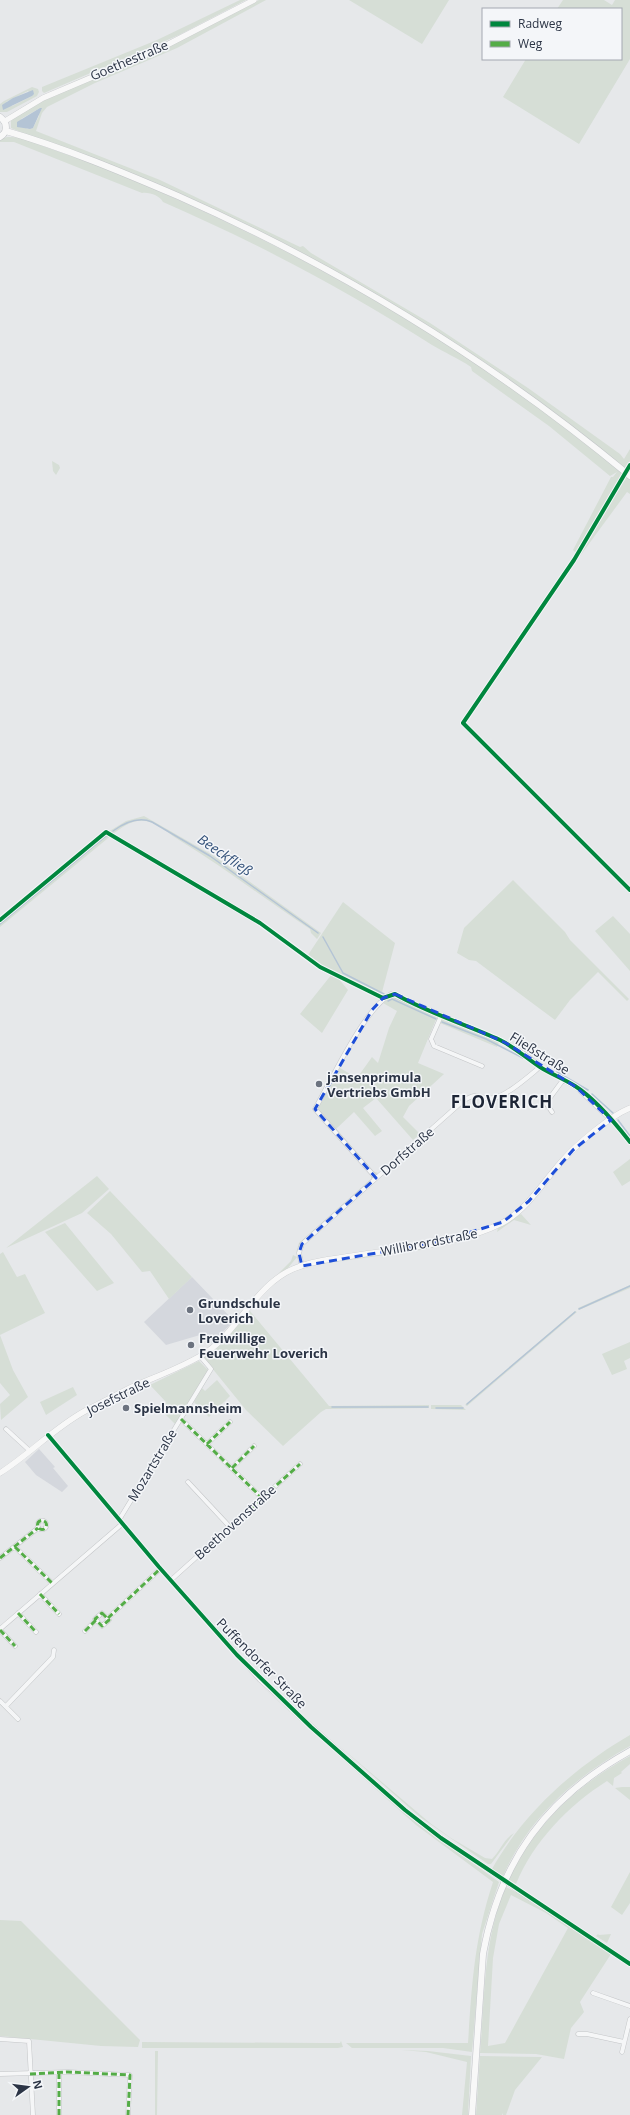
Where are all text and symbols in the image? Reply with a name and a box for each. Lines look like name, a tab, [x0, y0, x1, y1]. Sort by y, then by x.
legend	[482, 8, 622, 60]
text: Radweg	[518, 15, 562, 32]
street label: Goethestraße	[87, 35, 171, 85]
text: Weg	[518, 35, 543, 52]
water label: Beeckfließ	[194, 829, 256, 880]
street label: Fließstraße	[507, 1027, 573, 1079]
place label: jansenprimula Vertriebs GmbH	[326, 1068, 431, 1101]
marker: jansenprimula Vertriebs GmbH	[314, 1079, 324, 1089]
district label: FLOVERICH	[451, 1090, 553, 1113]
street label: Dorfstraße	[376, 1123, 438, 1179]
street label: Willibrordstraße	[379, 1224, 479, 1260]
place label: Grundschule Loverich	[198, 1294, 281, 1327]
marker: Grundschule Loverich	[185, 1305, 195, 1315]
place label: Freiwillige Feuerwehr Loverich	[199, 1329, 328, 1362]
marker: Freiwillige Feuerwehr Loverich	[186, 1340, 196, 1350]
street label: Josefstraße	[82, 1373, 152, 1420]
place label: Spielmannsheim	[134, 1399, 242, 1417]
marker: Spielmannsheim	[121, 1403, 131, 1413]
street label: Mozartstraße	[123, 1425, 181, 1505]
street label: Beethovenstraße	[190, 1481, 280, 1563]
street label: Puffendorfer Straße	[213, 1614, 311, 1712]
north arrow	[8, 2067, 48, 2107]
text: N	[30, 2078, 47, 2091]

